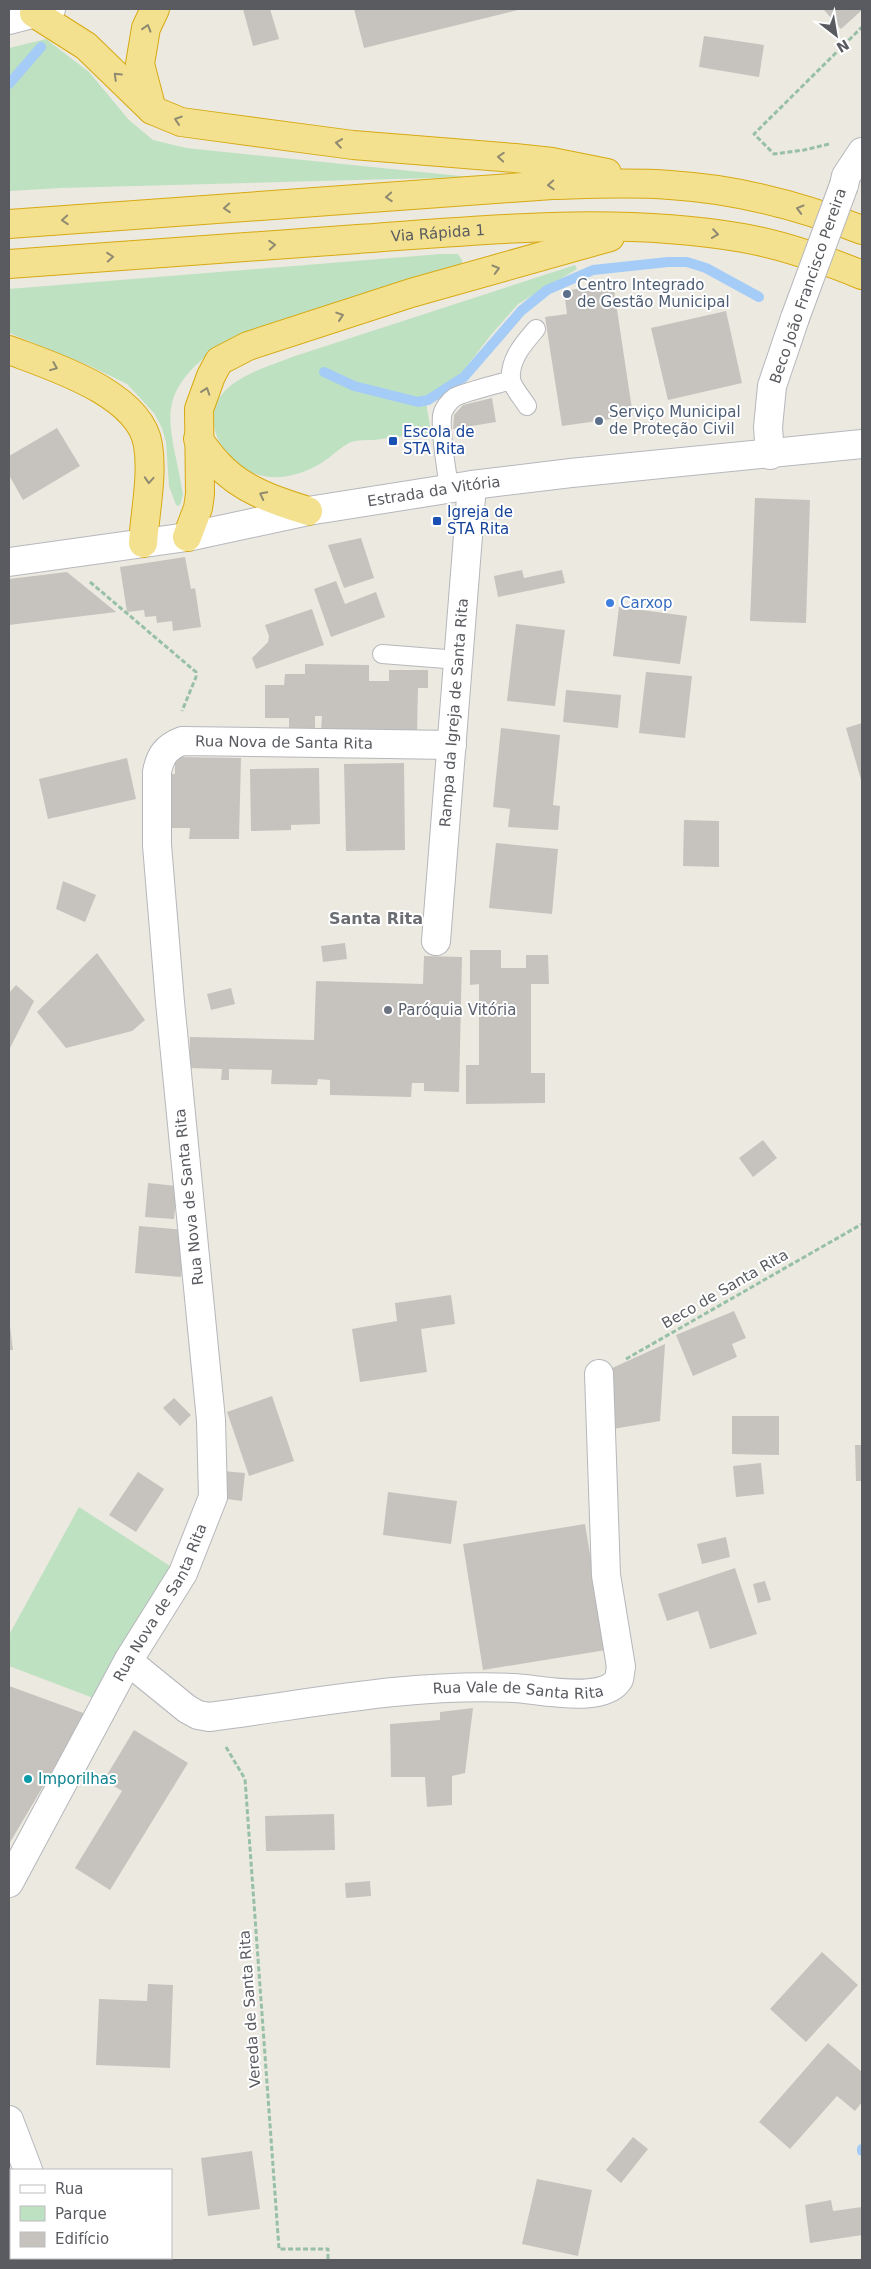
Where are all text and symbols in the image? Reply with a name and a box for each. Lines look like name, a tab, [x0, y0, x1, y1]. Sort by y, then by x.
north arrow	[811, 10, 861, 60]
one-way arrow	[142, 25, 152, 33]
text: N	[834, 36, 852, 56]
one-way arrow	[113, 73, 122, 82]
one-way arrow	[175, 116, 183, 126]
one-way arrow	[335, 138, 343, 149]
one-way arrow	[497, 151, 505, 162]
one-way arrow	[547, 180, 555, 191]
street label: Beco João Francisco Pereira	[766, 186, 850, 386]
one-way arrow	[385, 191, 393, 202]
one-way arrow	[223, 203, 231, 214]
one-way arrow	[796, 204, 804, 214]
one-way arrow	[60, 214, 68, 225]
street label: Via Rápida 1	[390, 221, 485, 246]
one-way arrow	[710, 228, 719, 238]
one-way arrow	[268, 240, 276, 251]
one-way arrow	[106, 251, 114, 262]
one-way arrow	[491, 264, 499, 274]
place label: Centro Integrado de Gestão Municipal	[577, 276, 730, 311]
marker: Centro Integrado de Gestão Municipal	[561, 288, 573, 300]
one-way arrow	[336, 312, 344, 322]
one-way arrow	[49, 361, 58, 372]
one-way arrow	[200, 387, 210, 396]
place label: Serviço Municipal de Proteção Civil	[609, 403, 741, 438]
marker: Serviço Municipal de Proteção Civil	[593, 415, 605, 427]
place label: Escola de STA Rita	[403, 423, 475, 458]
marker: Escola de STA Rita	[387, 435, 399, 447]
street label: Estrada da Vitória	[366, 473, 501, 510]
one-way arrow	[143, 476, 154, 484]
one-way arrow	[259, 491, 268, 501]
place label: Igreja de STA Rita	[447, 503, 513, 538]
marker: Igreja de STA Rita	[431, 515, 443, 527]
place label: Carxop	[620, 594, 673, 612]
marker: Carxop	[604, 597, 616, 609]
street label: Rampa da Igreja de Santa Rita	[436, 598, 472, 828]
street label: Rua Nova de Santa Rita	[195, 732, 373, 753]
district label: Santa Rita	[329, 909, 423, 928]
place label: Paróquia Vitória	[398, 1001, 516, 1019]
marker: Paróquia Vitória	[382, 1004, 394, 1016]
street label: Rua Nova de Santa Rita	[171, 1108, 207, 1286]
street label: Beco de Santa Rita	[659, 1245, 791, 1333]
street label: Rua Nova de Santa Rita	[110, 1521, 211, 1685]
street label: Rua Vale de Santa Rita	[432, 1678, 605, 1703]
place label: Imporilhas	[38, 1770, 117, 1788]
marker: Imporilhas	[22, 1773, 34, 1785]
street label: Vereda de Santa Rita	[236, 1930, 264, 2088]
legend	[10, 2169, 172, 2259]
text: Rua	[55, 2180, 83, 2198]
text: Parque	[55, 2205, 107, 2223]
text: Edifício	[55, 2230, 109, 2248]

